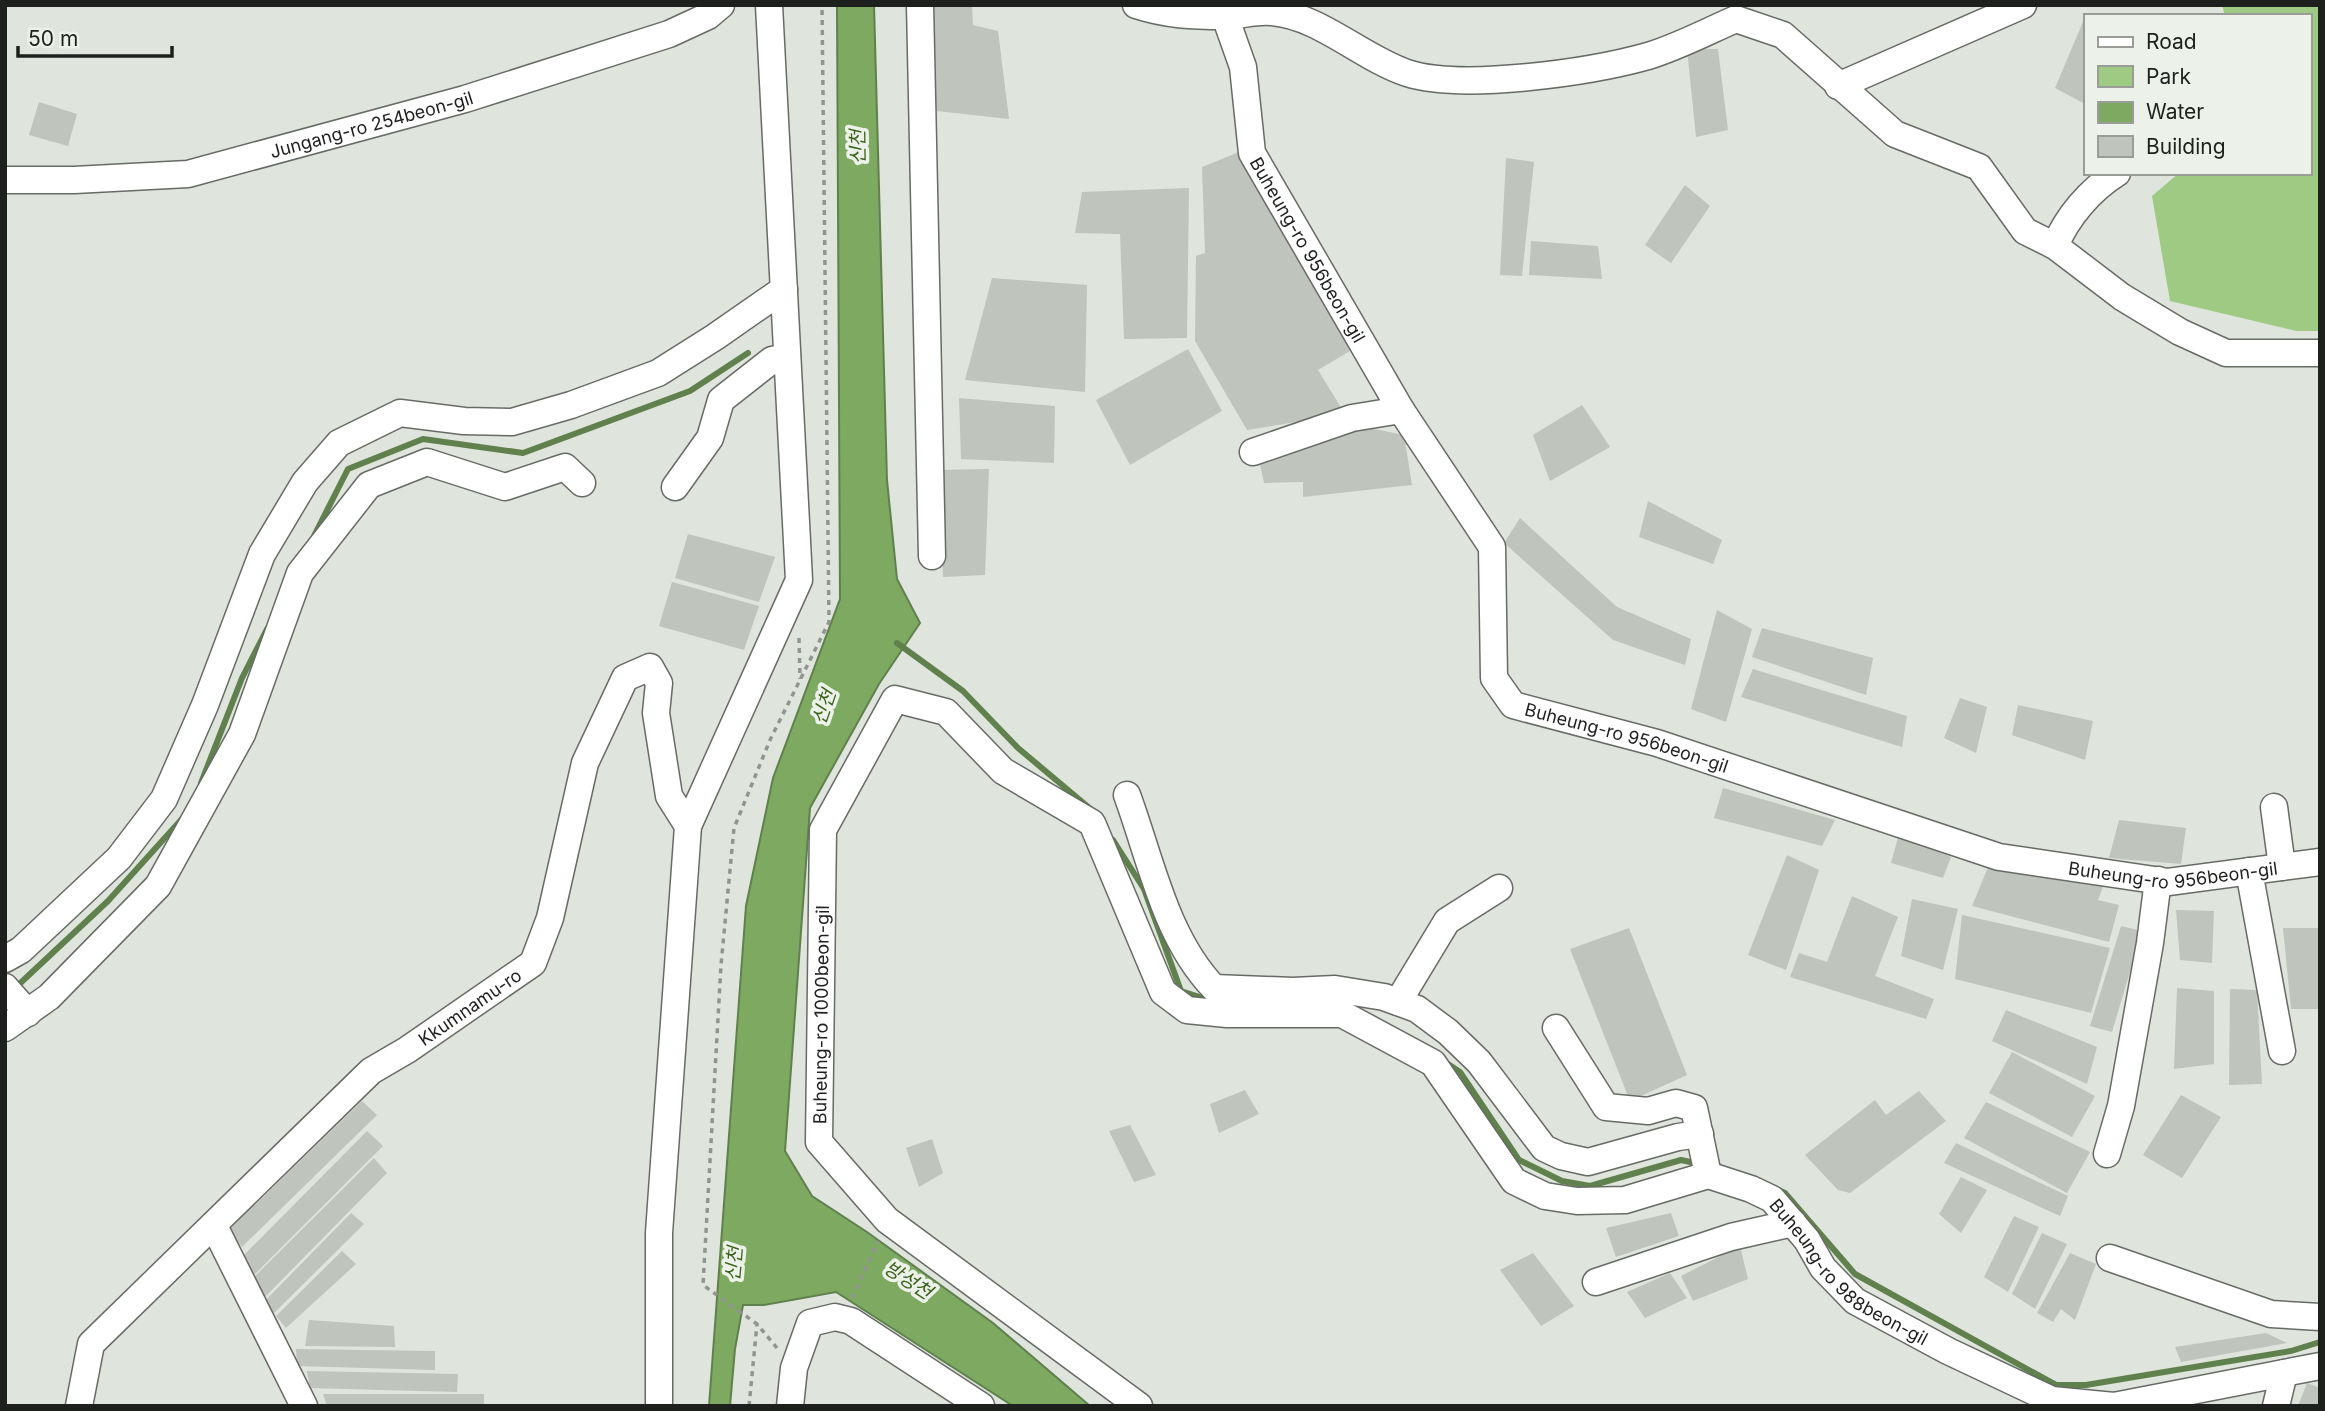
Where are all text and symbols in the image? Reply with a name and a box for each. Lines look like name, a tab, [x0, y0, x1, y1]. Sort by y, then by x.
scale bar	[18, 14, 172, 58]
legend	[2084, 14, 2311, 175]
text: 50 m	[28, 26, 78, 51]
text: Road	[2146, 29, 2197, 54]
text: Park	[2146, 64, 2191, 89]
street label: Jungang-ro 254beon-gil	[267, 87, 476, 162]
text: Water	[2146, 99, 2204, 124]
water label: 신천	[846, 128, 870, 165]
text: Building	[2146, 134, 2226, 159]
street label: Buheung-ro 956beon-gil	[1246, 153, 1370, 346]
water label: 신천	[807, 685, 841, 727]
street label: Buheung-ro 956beon-gil	[1523, 698, 1731, 777]
street label: Buheung-ro 956beon-gil	[2067, 857, 2279, 893]
street label: Buheung-ro 1000beon-gil	[809, 905, 833, 1124]
street label: Kkumnamu-ro	[414, 964, 525, 1050]
street label: Buheung-ro 988beon-gil	[1766, 1194, 1932, 1349]
water label: 신천	[721, 1244, 747, 1282]
water label: 방성천	[880, 1256, 938, 1305]

